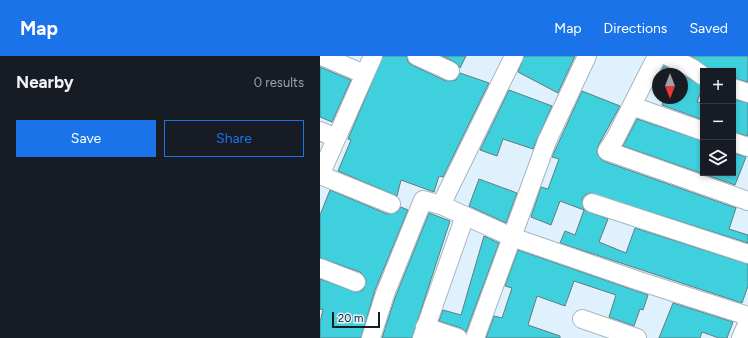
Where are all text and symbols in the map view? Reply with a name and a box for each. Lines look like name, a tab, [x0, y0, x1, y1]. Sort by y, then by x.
text: Map	[20, 17, 58, 40]
text: Map	[554, 20, 582, 37]
text: Directions	[604, 20, 667, 37]
text: Saved	[689, 20, 728, 37]
north arrow	[652, 68, 688, 104]
map controls	[700, 68, 736, 176]
button: +	[700, 68, 736, 104]
text: Nearby	[16, 72, 74, 92]
text: 0 results	[254, 75, 304, 90]
button: −	[700, 104, 736, 140]
button: Save	[16, 120, 156, 157]
button: Share	[164, 120, 304, 157]
button: layers	[700, 140, 736, 176]
scale bar	[332, 310, 380, 329]
text: 20 m	[338, 312, 363, 325]

